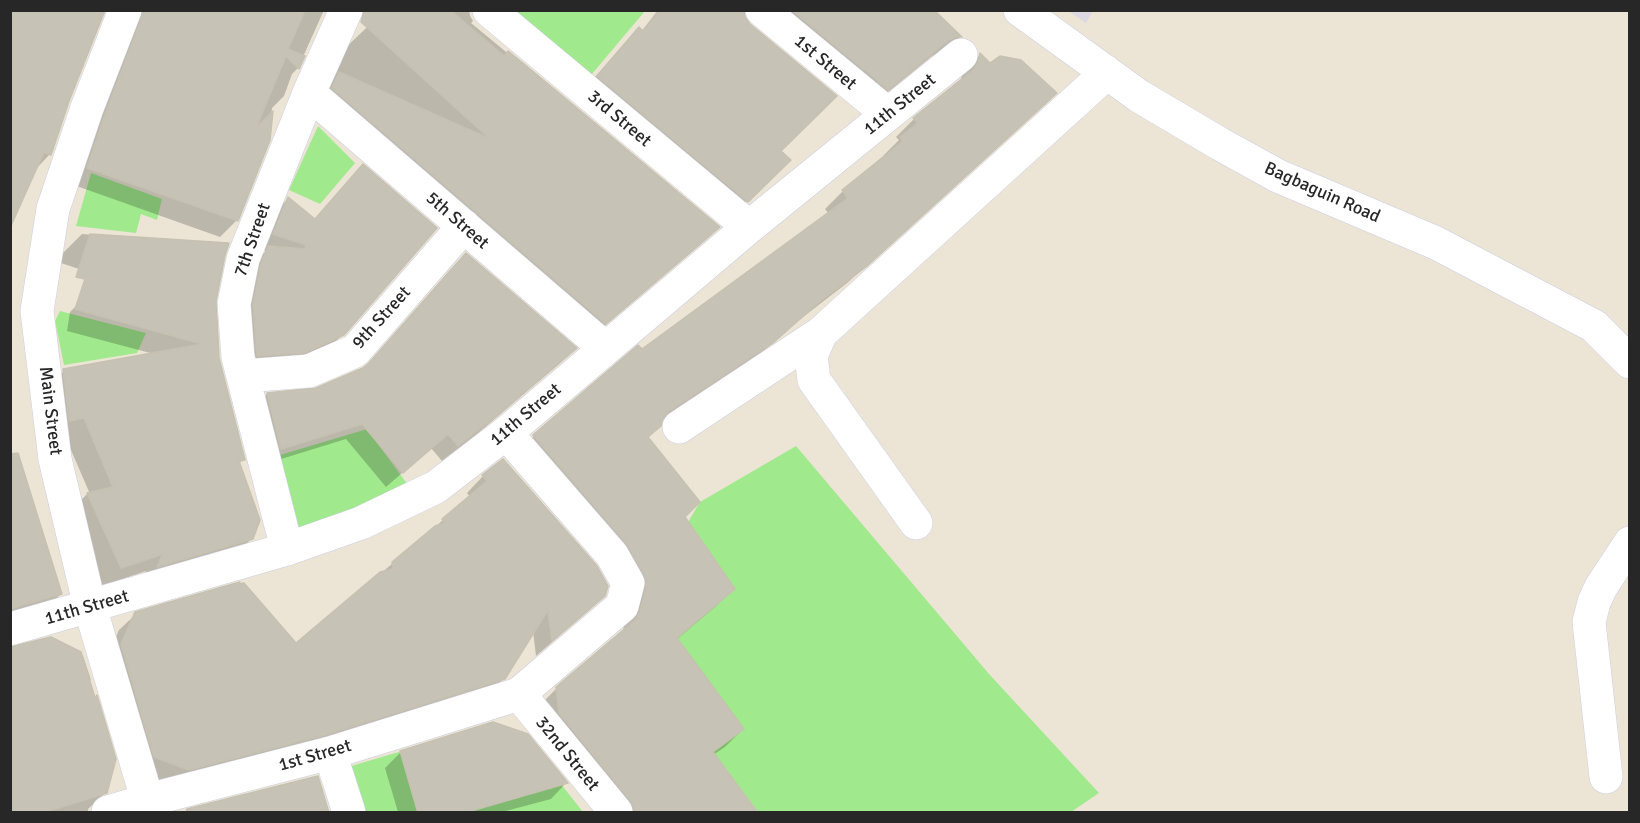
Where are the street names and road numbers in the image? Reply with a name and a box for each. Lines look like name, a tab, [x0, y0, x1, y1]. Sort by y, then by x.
street label: 1st Street	[789, 31, 861, 95]
street label: 11th Street	[860, 69, 940, 141]
street label: 3rd Street	[583, 86, 655, 152]
street label: Bagbaguin Road	[1261, 158, 1383, 228]
street label: 5th Street	[421, 188, 493, 254]
street label: 7th Street	[230, 200, 276, 280]
street label: 9th Street	[348, 282, 416, 354]
street label: Main Street	[34, 365, 66, 457]
street label: 11th Street	[486, 379, 566, 451]
street label: 11th Street	[42, 586, 132, 630]
street label: 32nd Street	[530, 712, 604, 796]
street label: 1st Street	[276, 735, 354, 777]

